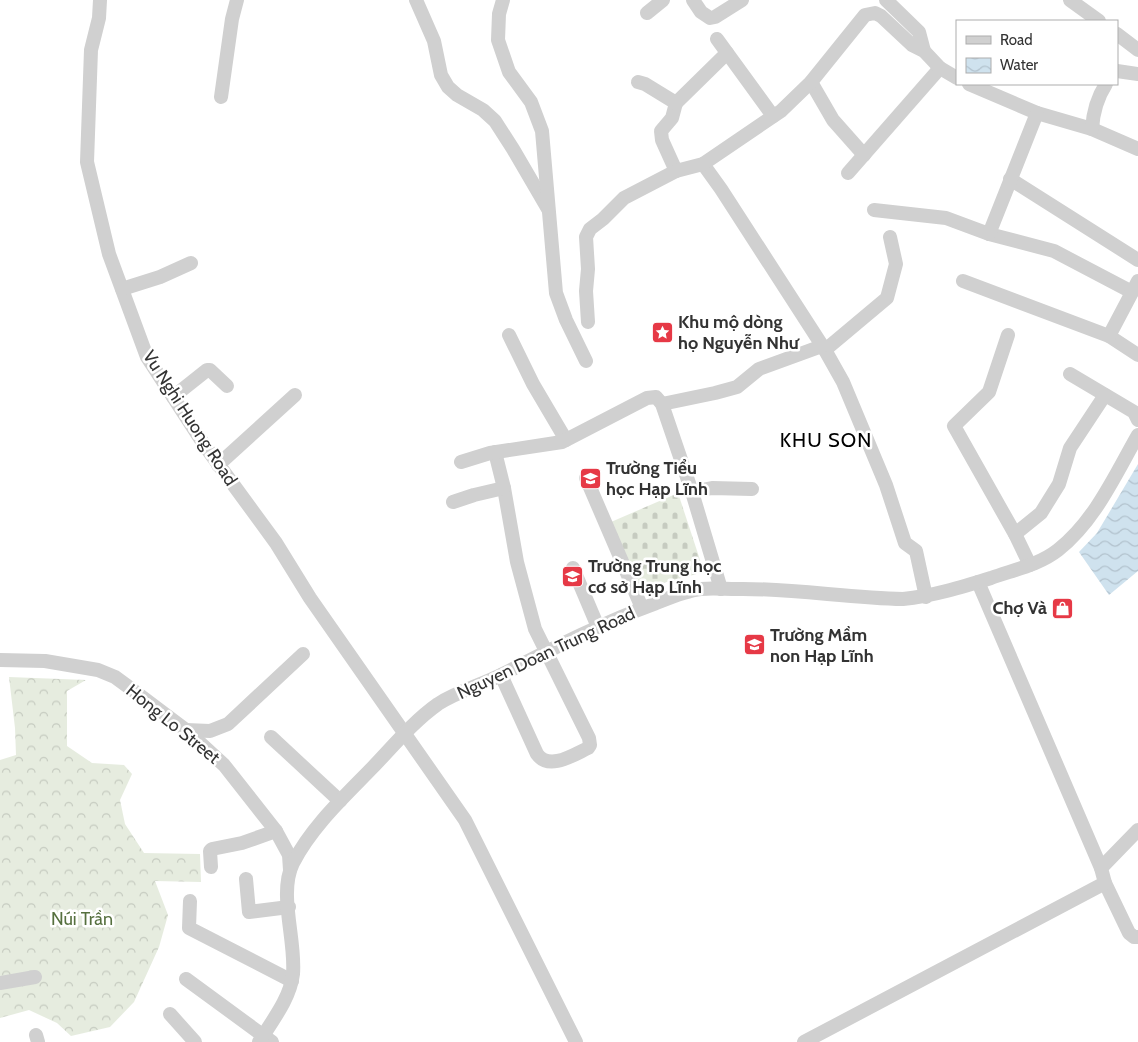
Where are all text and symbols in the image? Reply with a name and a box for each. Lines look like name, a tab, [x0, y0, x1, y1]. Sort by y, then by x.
legend	[956, 20, 1118, 85]
text: Road	[1000, 31, 1033, 49]
text: Water	[1000, 56, 1038, 74]
place label: Khu mộ dòng họ Nguyễn Như	[678, 311, 801, 354]
place icon: Khu mộ dòng họ Nguyễn Như	[650, 320, 674, 344]
street label: Vu Nghi Huong Road	[138, 346, 242, 490]
district label: KHU SON	[780, 428, 872, 452]
place label: Trường Tiểu học Hạp Lĩnh	[606, 457, 708, 500]
school or university icon: Trường Tiểu học Hạp Lĩnh	[578, 466, 602, 490]
place label: Trường Trung học cơ sở Hạp Lĩnh	[588, 555, 721, 598]
school or university icon: Trường Trung học cơ sở Hạp Lĩnh	[560, 564, 584, 588]
shop icon: Chợ Và	[1051, 596, 1075, 620]
place label: Chợ Và	[992, 597, 1047, 619]
street label: Nguyen Doan Trung Road	[453, 602, 639, 704]
place label: Trường Mầm non Hạp Lĩnh	[770, 624, 874, 667]
school or university icon: Trường Mầm non Hạp Lĩnh	[742, 633, 766, 657]
street label: Hong Lo Street	[122, 679, 224, 769]
park label: Núi Trần	[51, 908, 113, 930]

